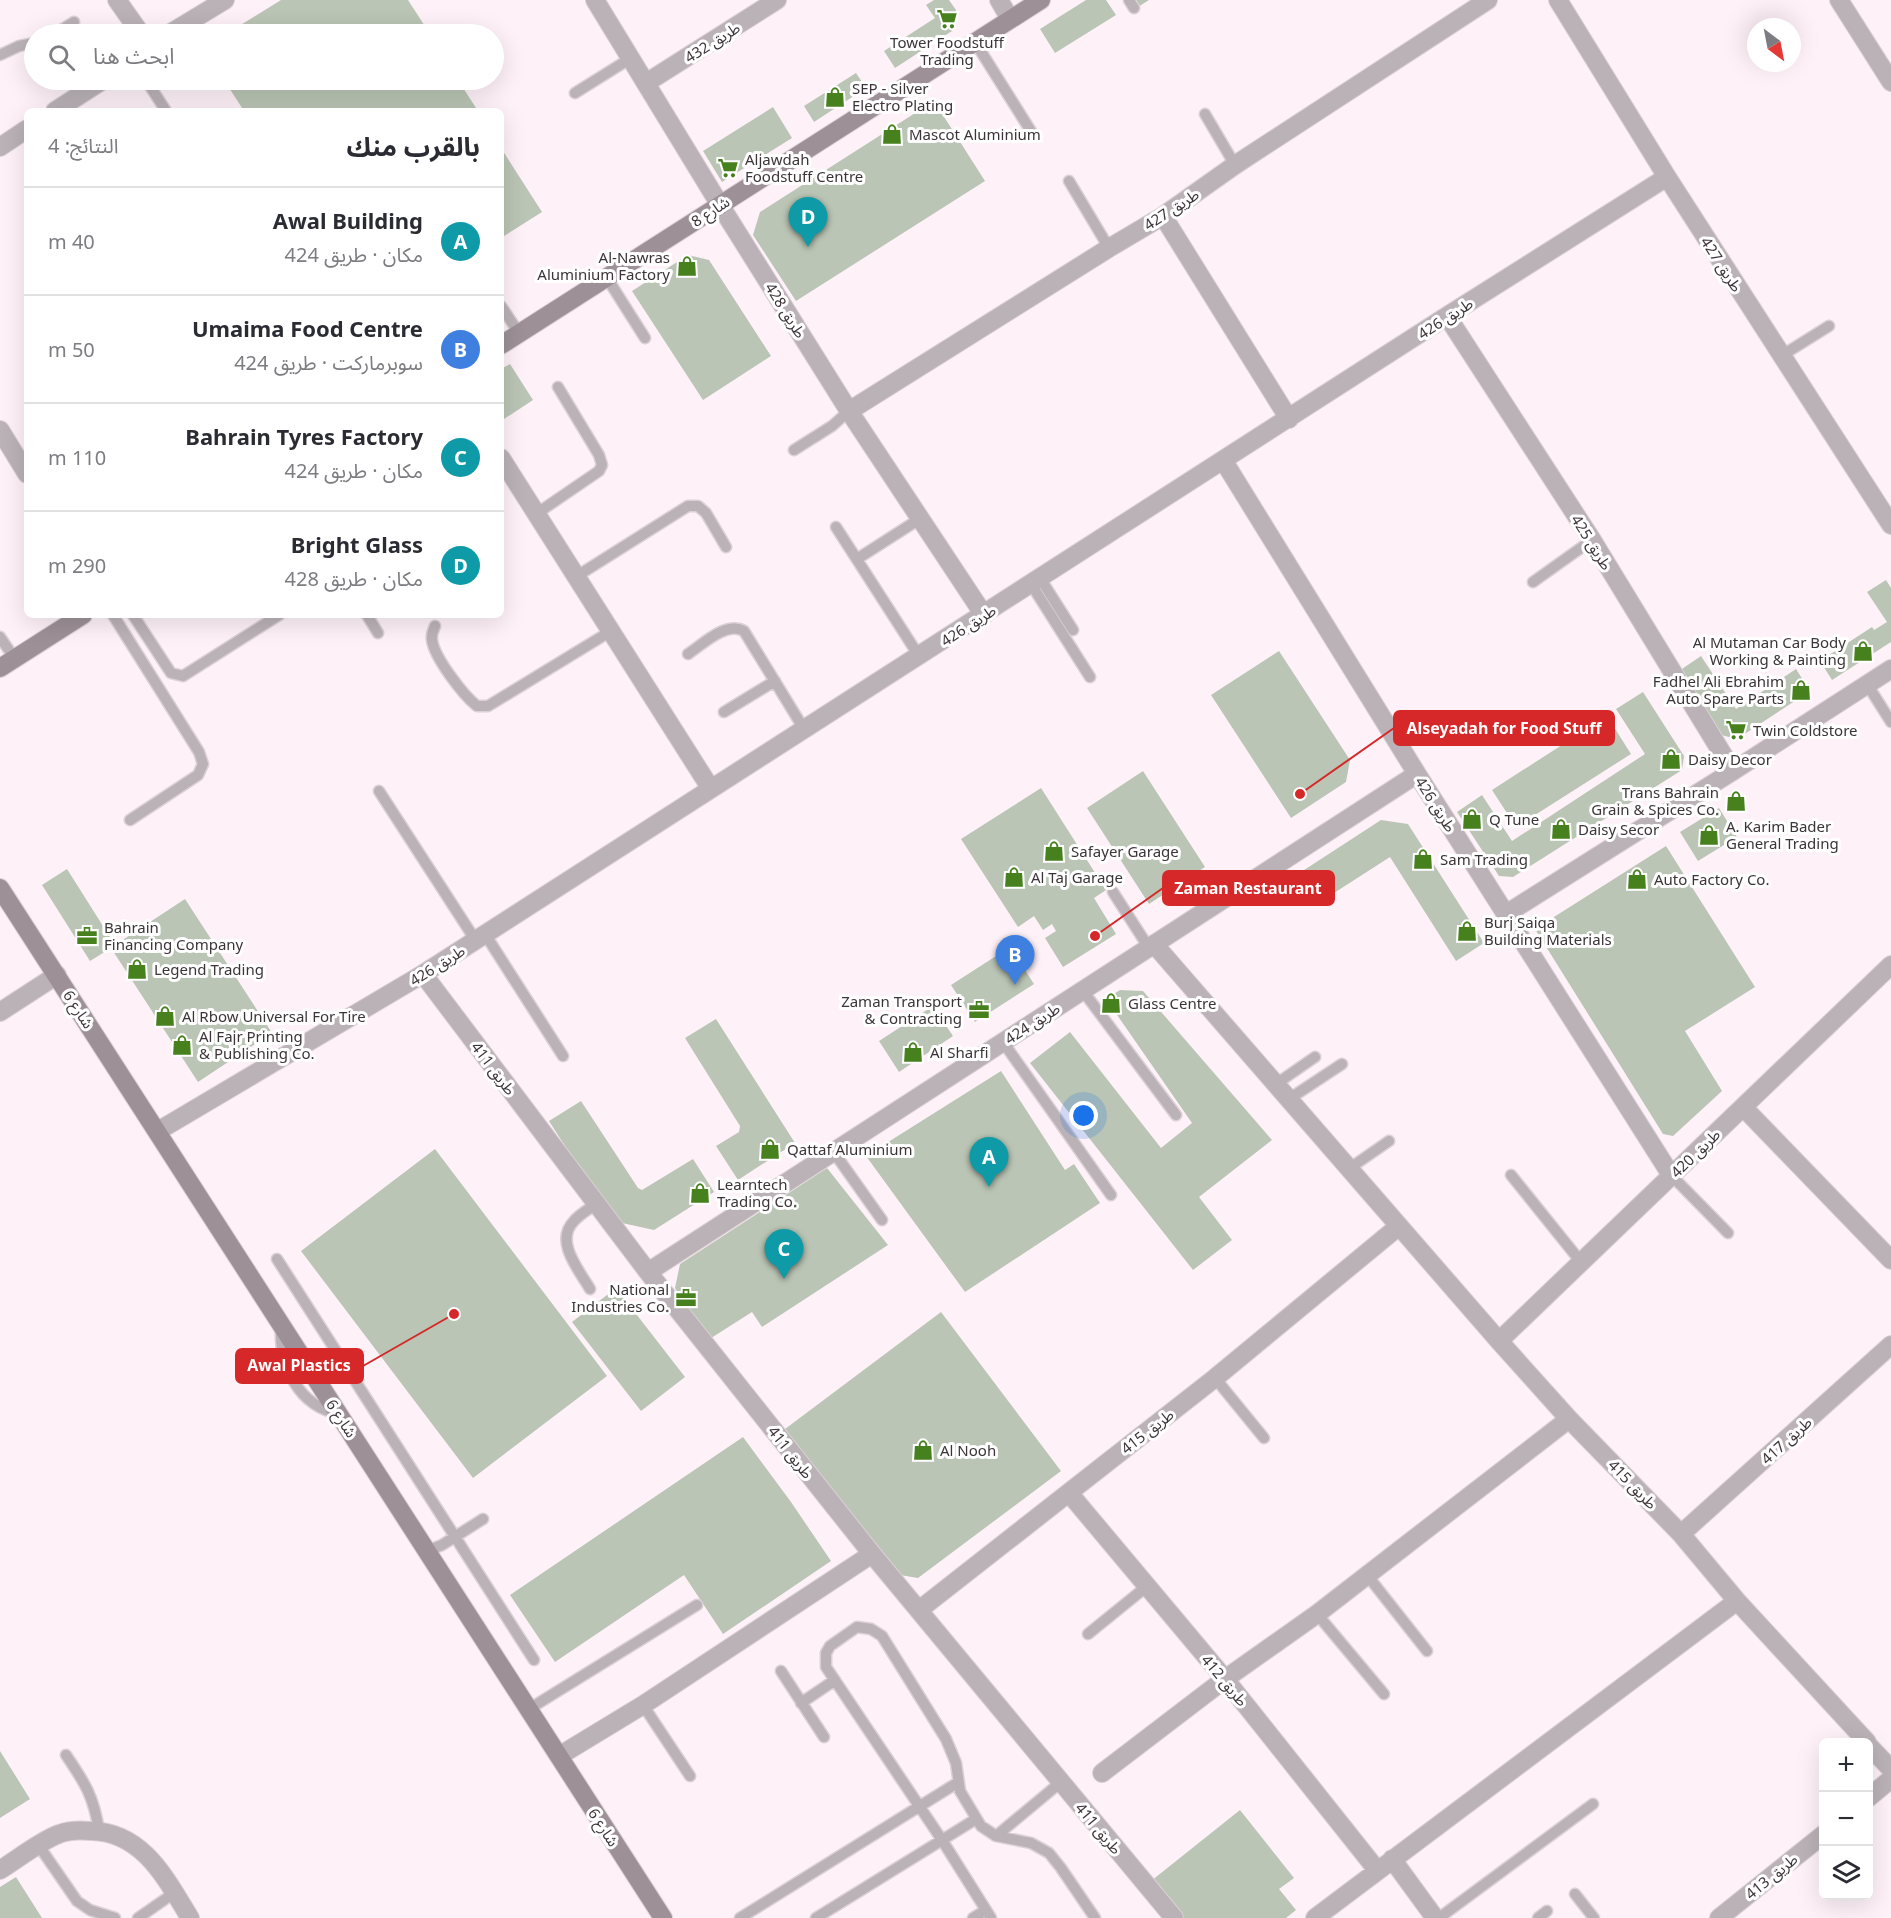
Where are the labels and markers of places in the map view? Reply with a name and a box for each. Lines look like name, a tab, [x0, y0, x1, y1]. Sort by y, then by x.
supermarket icon: Tower Foodstuff Trading	[935, 7, 959, 31]
place label: Tower Foodstuff Trading	[890, 32, 1005, 69]
place label: SEP - Silver Electro Plating	[852, 78, 953, 115]
shop icon: SEP - Silver Electro Plating	[823, 85, 847, 109]
shop icon: Mascot Aluminium	[880, 122, 904, 146]
place label: Mascot Aluminium	[909, 124, 1041, 144]
place label: Aljawdah Foodstuff Centre	[745, 149, 863, 186]
supermarket icon: Aljawdah Foodstuff Centre	[716, 156, 740, 180]
pin: D	[788, 198, 828, 247]
place label: Al-Nawras Aluminium Factory	[537, 247, 670, 284]
shop icon: Al-Nawras Aluminium Factory	[675, 254, 699, 278]
place label: Al Mutaman Car Body Working & Painting	[1693, 632, 1846, 669]
shop icon: Al Mutaman Car Body Working & Painting	[1851, 639, 1875, 663]
place label: Fadhel Ali Ebrahim Auto Spare Parts	[1653, 671, 1784, 708]
shop icon: Fadhel Ali Ebrahim Auto Spare Parts	[1789, 678, 1813, 702]
callout: Alseyadah for Food Stuff	[1394, 711, 1614, 745]
supermarket icon: Twin Coldstore	[1724, 718, 1748, 742]
place label: Twin Coldstore	[1753, 720, 1858, 740]
shop icon: Daisy Decor	[1659, 747, 1683, 771]
place label: Daisy Decor	[1688, 749, 1772, 769]
place label: Trans Bahrain Grain & Spices Co.	[1591, 782, 1719, 819]
shop icon: Trans Bahrain Grain & Spices Co.	[1724, 789, 1748, 813]
shop icon: Q Tune	[1460, 807, 1484, 831]
place label: Q Tune	[1489, 809, 1539, 829]
place label: A. Karim Bader General Trading	[1726, 816, 1839, 853]
shop icon: Daisy Secor	[1549, 817, 1573, 841]
place label: Daisy Secor	[1578, 819, 1659, 839]
shop icon: A. Karim Bader General Trading	[1697, 823, 1721, 847]
shop icon: Safayer Garage	[1042, 839, 1066, 863]
place label: Safayer Garage	[1071, 841, 1179, 861]
shop icon: Sam Trading	[1411, 847, 1435, 871]
place label: Sam Trading	[1440, 849, 1528, 869]
shop icon: Al Taj Garage	[1002, 865, 1026, 889]
place label: Al Taj Garage	[1031, 867, 1123, 887]
shop icon: Auto Factory Co.	[1625, 867, 1649, 891]
place label: Auto Factory Co.	[1654, 869, 1769, 889]
callout: Zaman Restaurant	[1163, 871, 1334, 905]
place label: Burj Saiqa Building Materials	[1484, 912, 1612, 949]
place label: Bahrain Financing Company	[104, 917, 244, 954]
shop icon: Burj Saiqa Building Materials	[1455, 919, 1479, 943]
office icon: Bahrain Financing Company	[75, 924, 99, 948]
pin: B	[996, 936, 1034, 985]
shop icon: Legend Trading	[125, 957, 149, 981]
place label: Legend Trading	[154, 959, 264, 979]
place label: Zaman Transport & Contracting	[841, 991, 963, 1028]
shop icon: Glass Centre	[1099, 991, 1123, 1015]
place label: Glass Centre	[1128, 993, 1216, 1013]
office icon: Zaman Transport & Contracting	[967, 998, 991, 1022]
shop icon: Al Rbow Universal For Tire	[153, 1004, 177, 1028]
place label: Al Rbow Universal For Tire	[182, 1006, 366, 1026]
place label: Al Fajr Printing & Publishing Co.	[199, 1026, 315, 1063]
shop icon: Al Fajr Printing & Publishing Co.	[170, 1033, 194, 1057]
shop icon: Al Sharfi	[901, 1040, 925, 1064]
place label: Al Sharfi	[930, 1042, 989, 1062]
shop icon: Qattaf Aluminium	[758, 1137, 782, 1161]
pin: A	[970, 1138, 1008, 1187]
place label: Qattaf Aluminium	[787, 1139, 913, 1159]
place label: Learntech Trading Co.	[717, 1174, 797, 1211]
shop icon: Learntech Trading Co.	[688, 1181, 712, 1205]
pin: C	[764, 1230, 804, 1279]
place label: National Industries Co.	[571, 1279, 669, 1316]
office icon: National Industries Co.	[674, 1286, 698, 1310]
callout: Awal Plastics	[236, 1349, 363, 1383]
shop icon: Al Nooh	[911, 1438, 935, 1462]
place label: Al Nooh	[940, 1440, 996, 1460]

